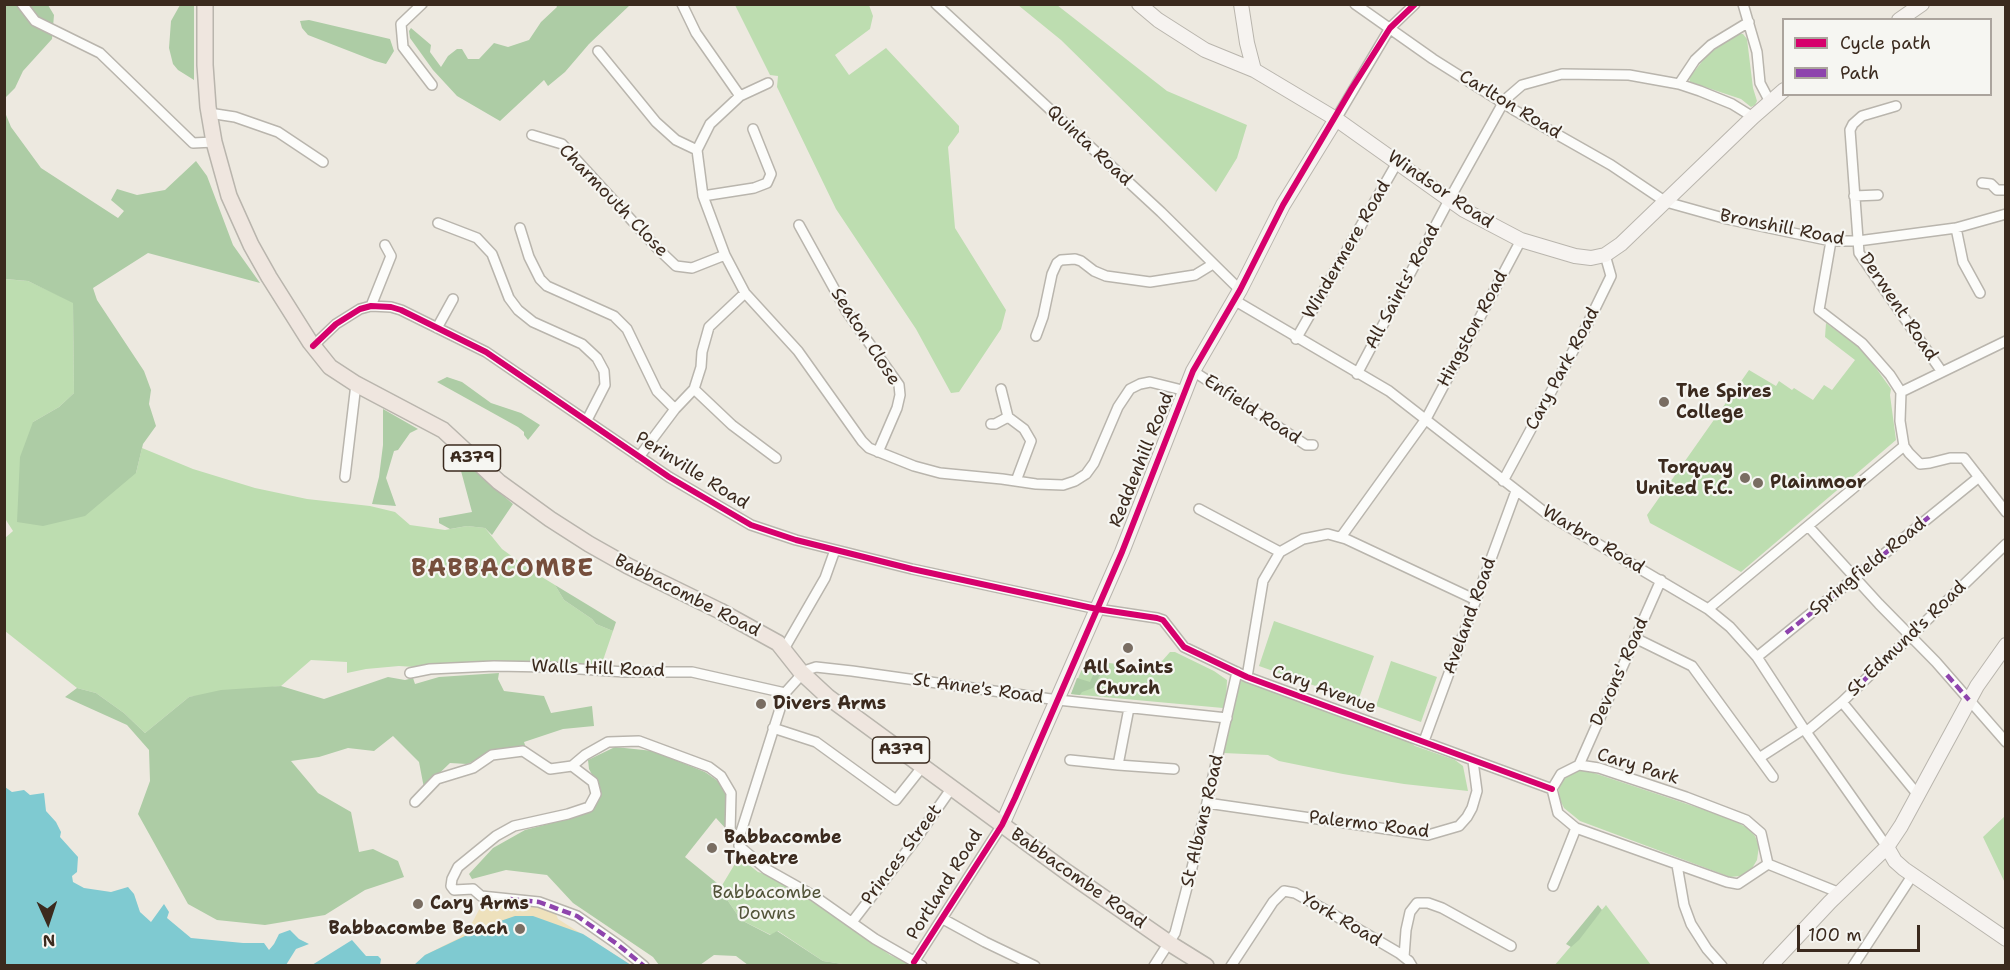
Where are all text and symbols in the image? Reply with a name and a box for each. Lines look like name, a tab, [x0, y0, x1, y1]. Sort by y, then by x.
legend	[1782, 18, 1992, 96]
text: Cycle path	[1840, 31, 1931, 55]
text: Path	[1840, 61, 1879, 85]
street label: Carlton Road	[1455, 66, 1565, 144]
street label: Quinta Road	[1042, 101, 1136, 191]
street label: Charmouth Close	[554, 140, 672, 262]
street label: Windsor Road	[1383, 147, 1497, 233]
street label: Windermere Road	[1299, 177, 1395, 323]
street label: Bronshill Road	[1718, 205, 1846, 251]
street label: All Saints' Road	[1361, 221, 1445, 353]
street label: Derwent Road	[1854, 249, 1942, 365]
street label: Hingston Road	[1433, 267, 1513, 391]
street label: Seaton Close	[826, 284, 904, 390]
street label: Cary Park Road	[1521, 304, 1605, 434]
street label: Enfield Road	[1199, 371, 1305, 449]
place label: The Spires College	[1676, 381, 1772, 424]
street label: Reddenhill Road	[1105, 389, 1179, 531]
marker: The Spires College	[1657, 395, 1671, 409]
street label: Perinville Road	[631, 427, 753, 515]
road number: A379	[444, 445, 500, 471]
place label: Torquay United F.C.	[1636, 457, 1733, 500]
marker: Torquay United F.C.	[1738, 471, 1752, 485]
place label: Plainmoor	[1770, 472, 1867, 494]
marker: Plainmoor	[1751, 476, 1765, 490]
street label: Warbro Road	[1538, 501, 1648, 579]
street label: Springfield Road	[1805, 513, 1931, 621]
street label: Babbacombe Road	[610, 550, 764, 642]
street label: Aveland Road	[1439, 555, 1501, 677]
district label: BABBACOMBE	[411, 556, 595, 584]
street label: St Edmund's Road	[1843, 577, 1971, 701]
street label: Devons' Road	[1586, 614, 1654, 730]
marker: All Saints Church	[1121, 641, 1135, 655]
street label: Walls Hill Road	[531, 656, 665, 682]
place label: All Saints Church	[1083, 657, 1173, 700]
street label: Cary Avenue	[1269, 661, 1379, 719]
street label: St Anne's Road	[911, 669, 1045, 709]
place label: Divers Arms	[773, 693, 886, 715]
marker: Divers Arms	[754, 697, 768, 711]
road number: A379	[872, 737, 930, 763]
street label: Cary Park	[1594, 744, 1682, 790]
street label: St Albans Road	[1177, 753, 1229, 889]
street label: Princes Street	[857, 800, 947, 910]
street label: Palermo Road	[1307, 807, 1431, 843]
street label: Babbacombe Road	[1006, 824, 1150, 934]
street label: Portland Road	[902, 826, 988, 944]
place label: Babbacombe Theatre	[724, 827, 842, 870]
marker: Babbacombe Theatre	[705, 841, 719, 855]
park label: Babbacombe Downs	[712, 882, 822, 924]
street label: York Road	[1297, 888, 1385, 952]
north arrow	[18, 892, 78, 952]
place label: Cary Arms	[430, 893, 529, 915]
marker: Cary Arms	[411, 897, 425, 911]
scale bar	[1800, 913, 1923, 951]
place label: Babbacombe Beach	[329, 918, 508, 940]
marker: Babbacombe Beach	[513, 922, 527, 936]
text: 100 m	[1808, 923, 1862, 947]
text: N	[42, 930, 56, 951]

